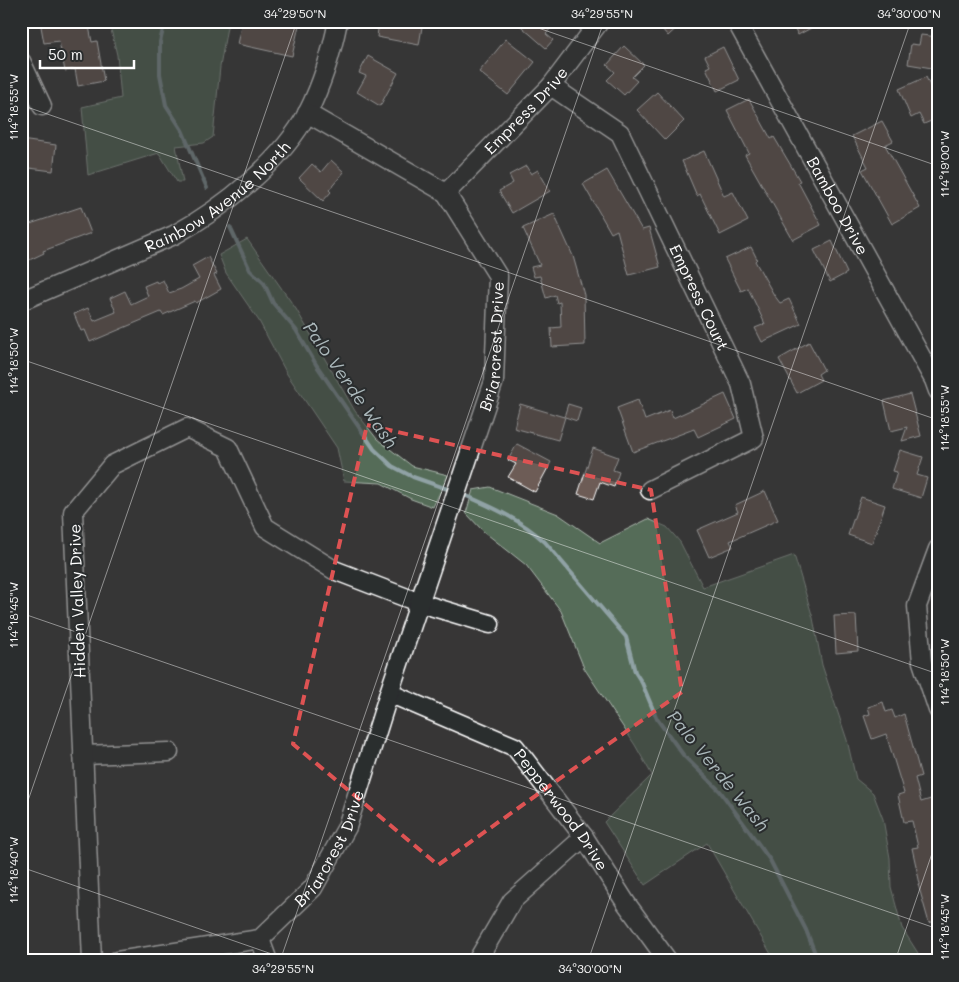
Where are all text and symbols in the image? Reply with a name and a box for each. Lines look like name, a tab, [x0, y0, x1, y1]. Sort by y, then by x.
text: 34°29'50"N	[264, 5, 326, 21]
text: 34°29'55"N	[571, 5, 633, 21]
text: 34°30'00"N	[877, 5, 941, 21]
scale bar	[40, 38, 134, 70]
text: 50 m	[48, 44, 83, 64]
street label: Empress Drive	[479, 62, 572, 158]
text: 114°18'55"W	[5, 74, 21, 140]
text: 114°19'00"W	[936, 130, 952, 198]
street label: Rainbow Avenue North	[141, 137, 295, 257]
street label: Bamboo Drive	[803, 153, 874, 258]
street label: Empress Court	[665, 241, 734, 354]
street label: Briarcrest Drive	[474, 281, 508, 414]
water label: Palo Verde Wash	[298, 316, 404, 453]
text: 114°18'50"W	[5, 328, 21, 394]
text: 114°18'55"W	[936, 385, 952, 451]
street label: Hidden Valley Drive	[63, 523, 90, 679]
text: 114°18'45"W	[5, 582, 21, 648]
text: 114°18'50"W	[936, 639, 952, 705]
water label: Palo Verde Wash	[662, 705, 775, 836]
street label: Pepperwood Drive	[510, 744, 614, 874]
street label: Briarcrest Drive	[289, 787, 368, 911]
text: 114°18'40"W	[5, 837, 21, 903]
text: 114°18'45"W	[936, 894, 952, 960]
text: 34°29'55"N	[252, 960, 314, 976]
text: 34°30'00"N	[558, 960, 622, 976]

